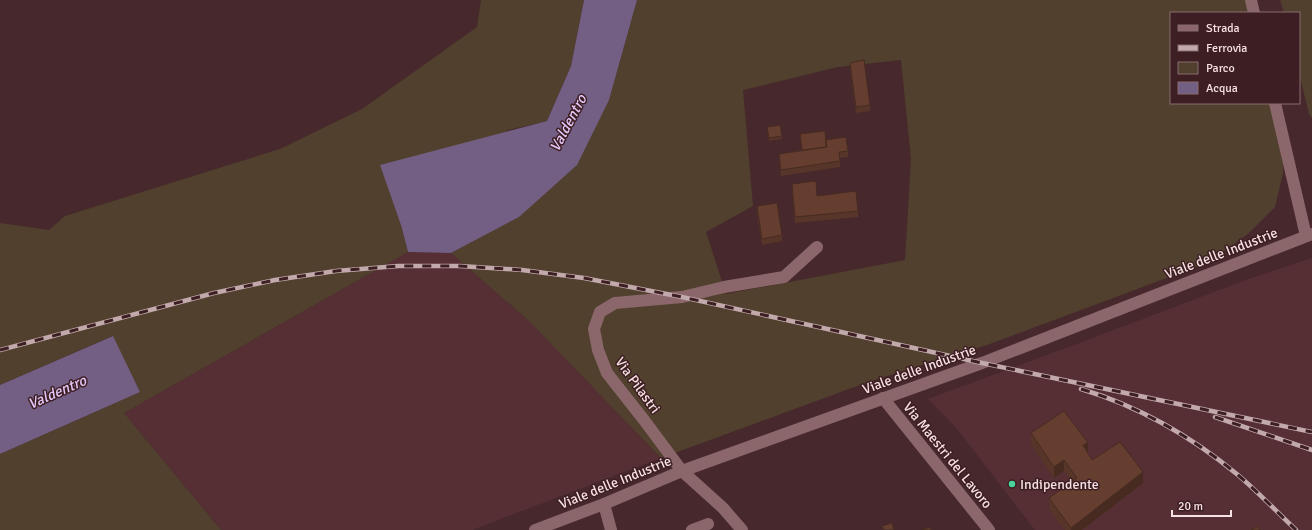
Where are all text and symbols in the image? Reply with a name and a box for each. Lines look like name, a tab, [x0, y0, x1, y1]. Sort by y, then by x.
legend	[1170, 12, 1300, 104]
text: Strada	[1206, 21, 1240, 36]
text: Ferrovia	[1206, 41, 1247, 56]
text: Parco	[1206, 61, 1235, 76]
text: Acqua	[1206, 81, 1238, 96]
water label: Valdentro	[546, 90, 591, 155]
street label: Viale delle Industrie	[1162, 224, 1280, 283]
street label: Viale delle Industrie	[860, 341, 978, 398]
street label: Via Pilastri	[612, 354, 664, 417]
water label: Valdentro	[25, 371, 90, 413]
street label: Via Maestri del Lavoro	[899, 399, 996, 512]
street label: Viale delle Industrie	[557, 452, 674, 513]
place label: Indipendente	[1020, 476, 1099, 493]
marker: Indipendente	[1007, 479, 1017, 489]
scale bar	[1172, 492, 1231, 518]
text: 20 m	[1178, 499, 1203, 514]

